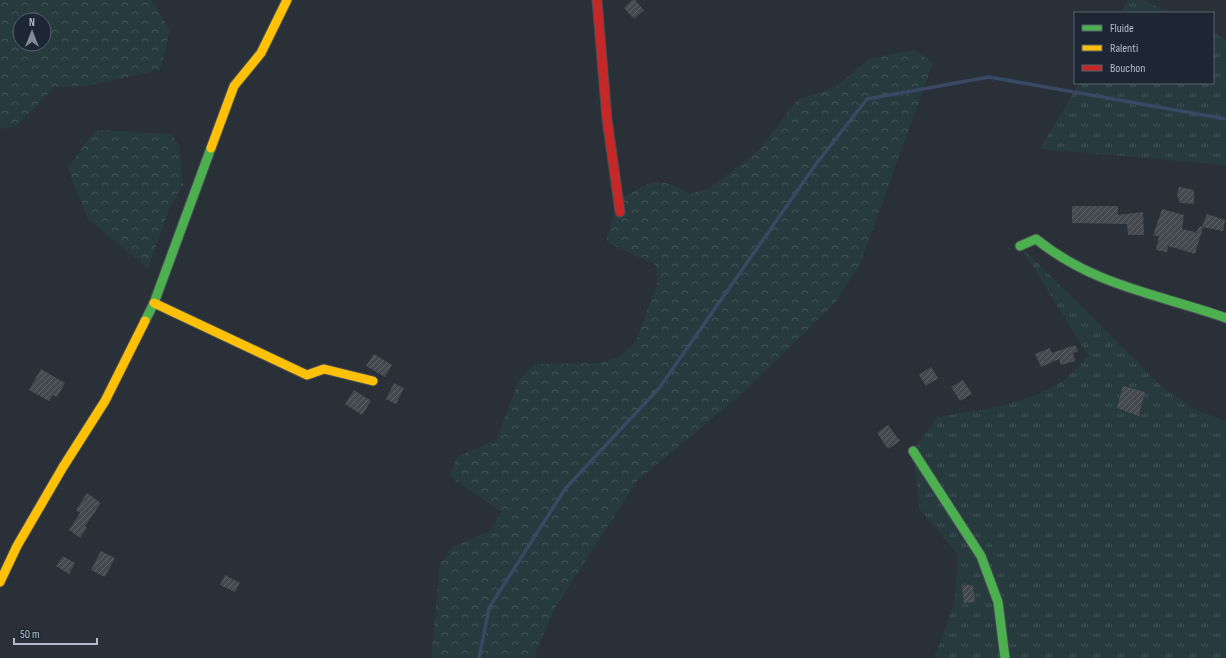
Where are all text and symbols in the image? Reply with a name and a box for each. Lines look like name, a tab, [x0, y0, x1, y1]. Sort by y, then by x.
north arrow	[12, 12, 52, 52]
legend	[1074, 12, 1214, 84]
text: N	[29, 16, 35, 29]
text: Fluide	[1110, 21, 1134, 36]
text: Ralenti	[1110, 41, 1138, 56]
text: Bouchon	[1110, 61, 1145, 76]
scale bar	[14, 620, 97, 646]
text: 50 m	[20, 627, 40, 642]

